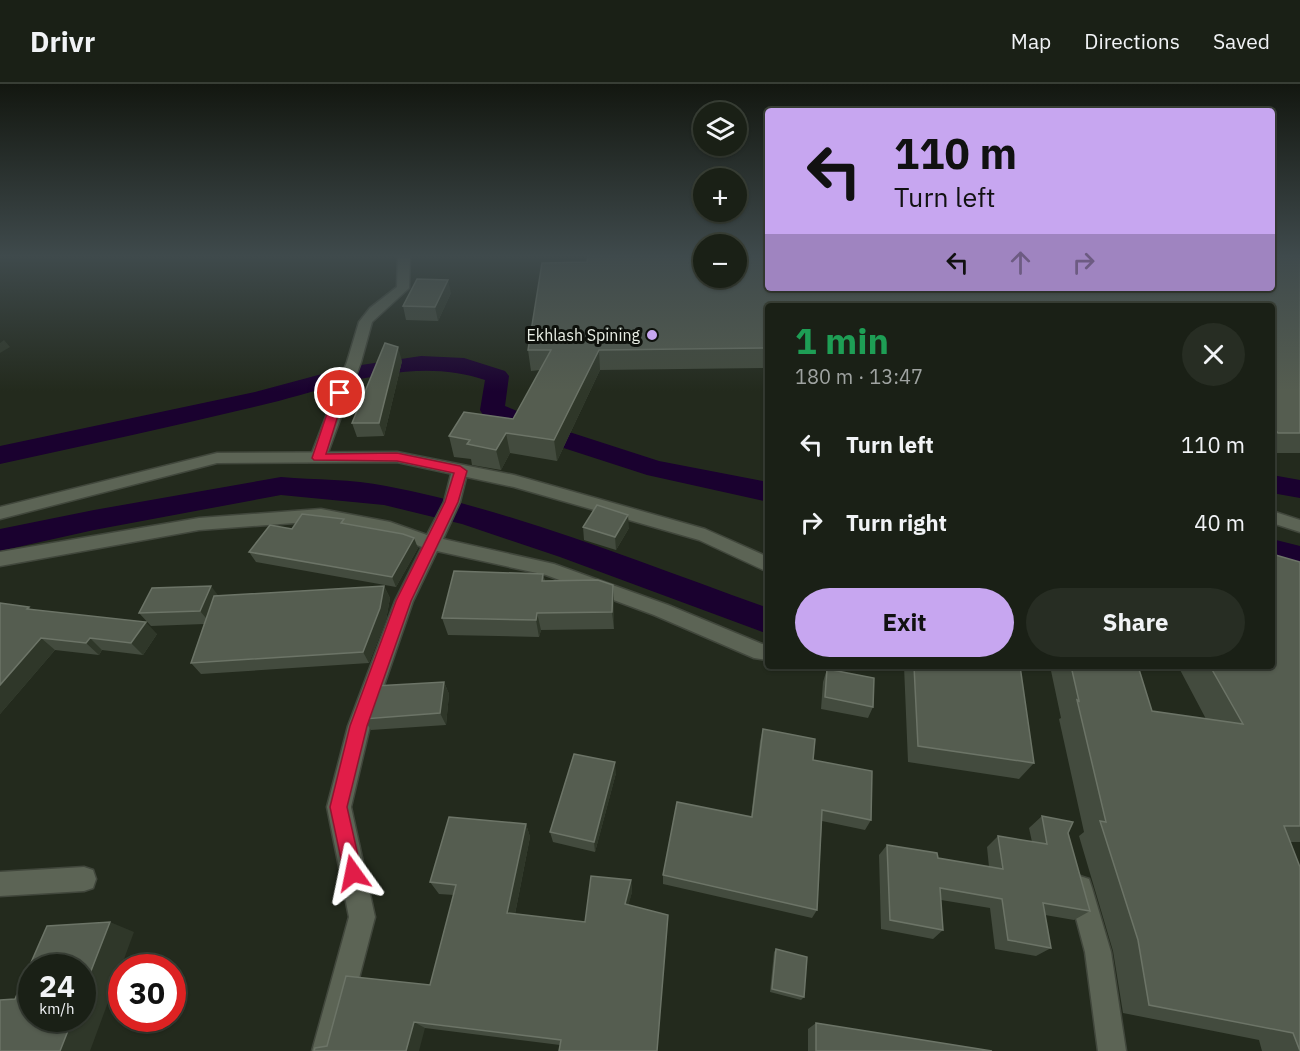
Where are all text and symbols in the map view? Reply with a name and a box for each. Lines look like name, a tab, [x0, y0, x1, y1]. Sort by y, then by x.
text: Drivr	[30, 23, 95, 60]
text: Map	[1011, 27, 1051, 55]
text: Directions	[1084, 27, 1180, 55]
text: Saved	[1213, 27, 1270, 55]
map controls	[693, 102, 747, 288]
button: layers	[693, 102, 747, 156]
text: 110 m	[894, 126, 1017, 181]
icon: left	[795, 132, 873, 210]
button: +	[693, 168, 747, 222]
text: Turn left	[894, 179, 995, 214]
button: −	[693, 234, 747, 288]
icon: left	[941, 246, 974, 279]
icon: ahead	[1004, 246, 1037, 279]
icon: right	[1067, 246, 1100, 279]
text: 1 min	[795, 317, 889, 364]
button: close	[1182, 323, 1245, 386]
place label: Ekhlash Spining	[526, 325, 641, 345]
marker: Ekhlash Spining	[645, 328, 659, 342]
text: 180 m · 13:47	[795, 363, 923, 390]
pin	[314, 367, 365, 418]
icon: arrive	[323, 376, 356, 409]
icon: left	[795, 428, 828, 461]
text: Turn left	[846, 430, 934, 459]
text: 110 m	[1181, 430, 1245, 459]
icon: right	[795, 506, 828, 539]
text: Turn right	[846, 508, 947, 537]
text: 40 m	[1194, 508, 1245, 537]
button: Exit	[795, 588, 1014, 657]
button: Share	[1026, 588, 1245, 657]
position arrow	[321, 841, 385, 905]
speed limit sign: 30	[108, 954, 186, 1032]
text: 24	[39, 966, 75, 1005]
text: km/h	[39, 999, 75, 1018]

